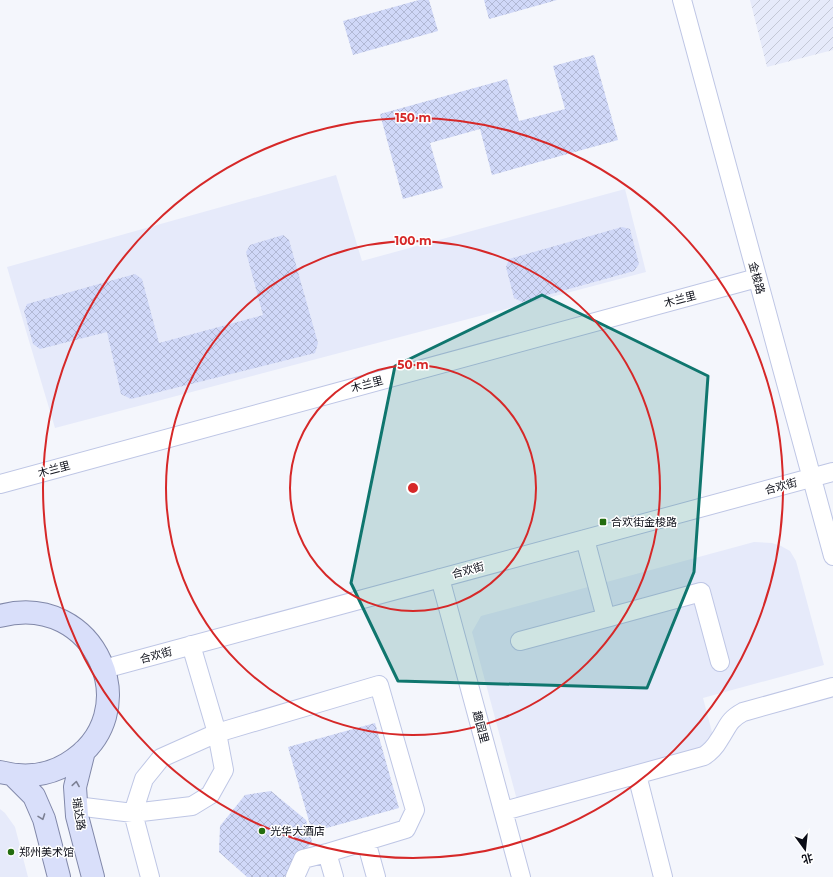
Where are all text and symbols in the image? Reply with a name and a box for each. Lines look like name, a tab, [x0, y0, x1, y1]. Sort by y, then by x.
text: 150 m	[395, 110, 431, 125]
text: 100 m	[395, 233, 431, 248]
street label: 金梭路	[746, 260, 768, 296]
street label: 木兰里	[662, 288, 698, 310]
text: 50 m	[397, 357, 429, 372]
street label: 木兰里	[349, 373, 385, 395]
street label: 木兰里	[36, 458, 72, 480]
street label: 合欢街	[763, 475, 799, 497]
centre of rings	[406, 481, 420, 495]
place label: 合欢街金梭路	[611, 515, 677, 529]
marker: 合欢街金梭路	[598, 517, 608, 527]
street label: 合欢街	[450, 559, 486, 581]
street label: 合欢街	[138, 644, 174, 666]
street label: 趣园里	[470, 709, 492, 745]
one-way arrow	[71, 781, 80, 788]
street label: 瑞达路	[70, 797, 88, 831]
one-way arrow	[38, 814, 46, 821]
place label: 光华大酒店	[270, 824, 325, 838]
marker: 光华大酒店	[257, 826, 267, 836]
north arrow	[785, 829, 825, 869]
place label: 郑州美术馆	[19, 845, 74, 859]
marker: 郑州美术馆	[6, 847, 16, 857]
text: 北	[800, 850, 815, 867]

